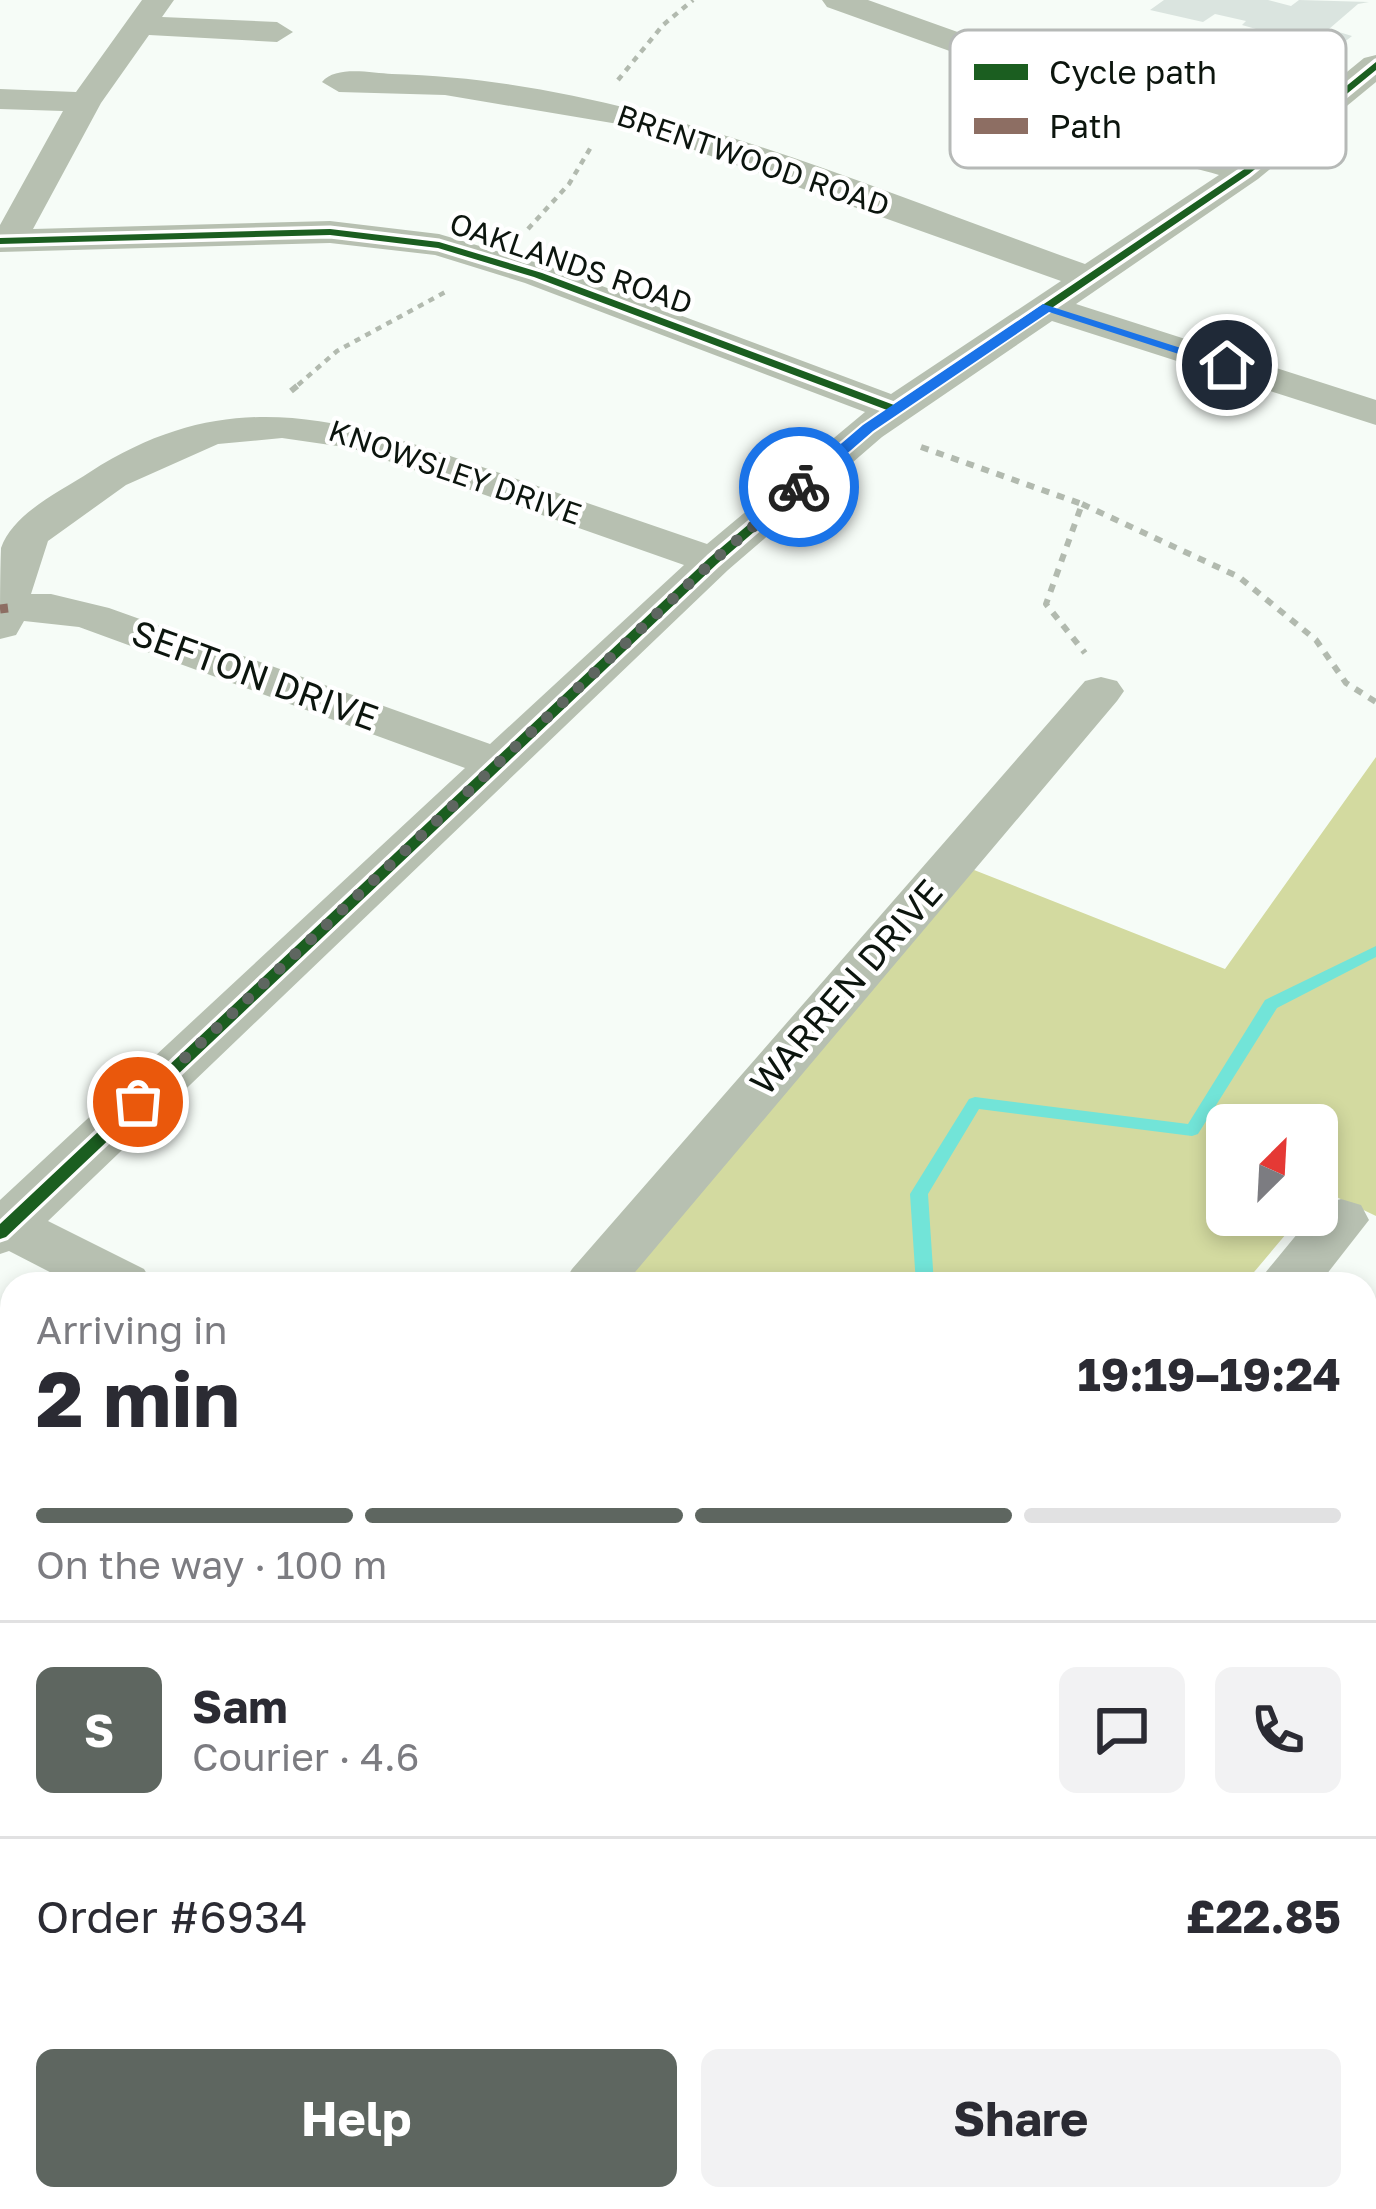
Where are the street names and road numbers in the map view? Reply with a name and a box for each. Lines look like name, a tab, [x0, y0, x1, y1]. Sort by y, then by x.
street label: BRENTWOOD ROAD	[612, 97, 894, 224]
street label: OAKLANDS ROAD	[445, 205, 697, 321]
street label: KNOWSLEY DRIVE	[324, 412, 586, 532]
street label: SEFTON DRIVE	[126, 610, 384, 739]
street label: WARREN DRIVE	[741, 870, 951, 1103]

